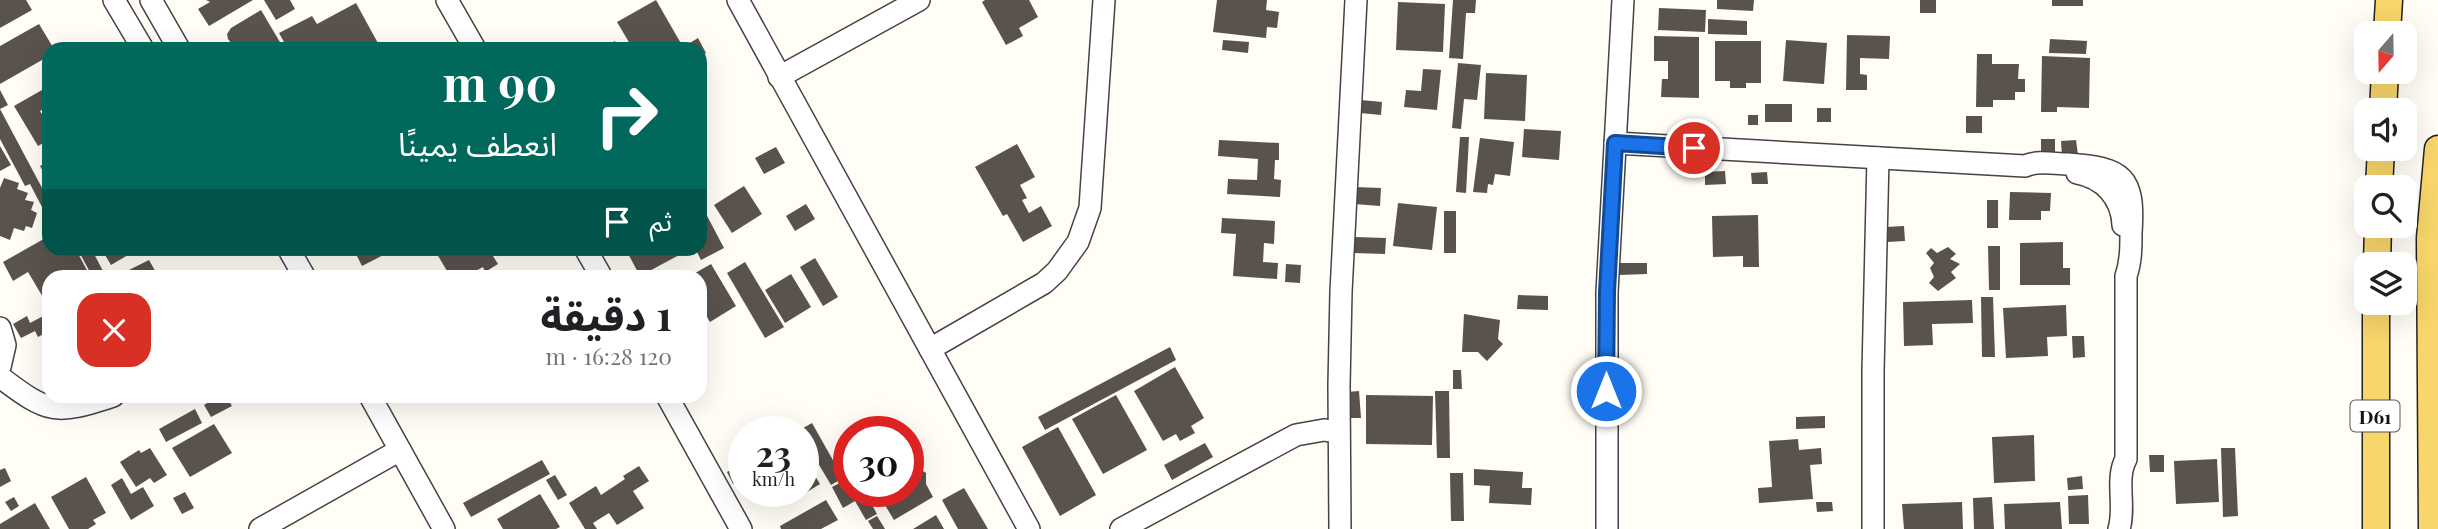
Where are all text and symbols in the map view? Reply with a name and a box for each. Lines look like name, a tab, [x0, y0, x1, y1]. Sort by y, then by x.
north arrow	[2354, 21, 2417, 84]
map controls	[2354, 21, 2417, 315]
text: 90 m	[443, 49, 557, 114]
icon: right	[581, 70, 672, 161]
button: sound	[2354, 98, 2417, 161]
pin	[1664, 118, 1724, 178]
text: انعطف يمينًا	[398, 121, 557, 164]
icon: arrive	[1675, 129, 1713, 167]
button: search	[2354, 175, 2417, 238]
icon: arrive	[598, 203, 636, 241]
text: ثم	[650, 203, 672, 238]
button: layers	[2354, 252, 2417, 315]
text: 1 دقيقة	[540, 286, 672, 342]
button: close	[77, 293, 151, 367]
text: 120 m · 16:28	[545, 340, 672, 371]
position arrow	[1569, 354, 1643, 428]
road number: D61	[2350, 400, 2400, 432]
speed limit sign: 30	[833, 416, 924, 507]
text: 23	[756, 429, 791, 476]
text: km/h	[752, 467, 795, 491]

